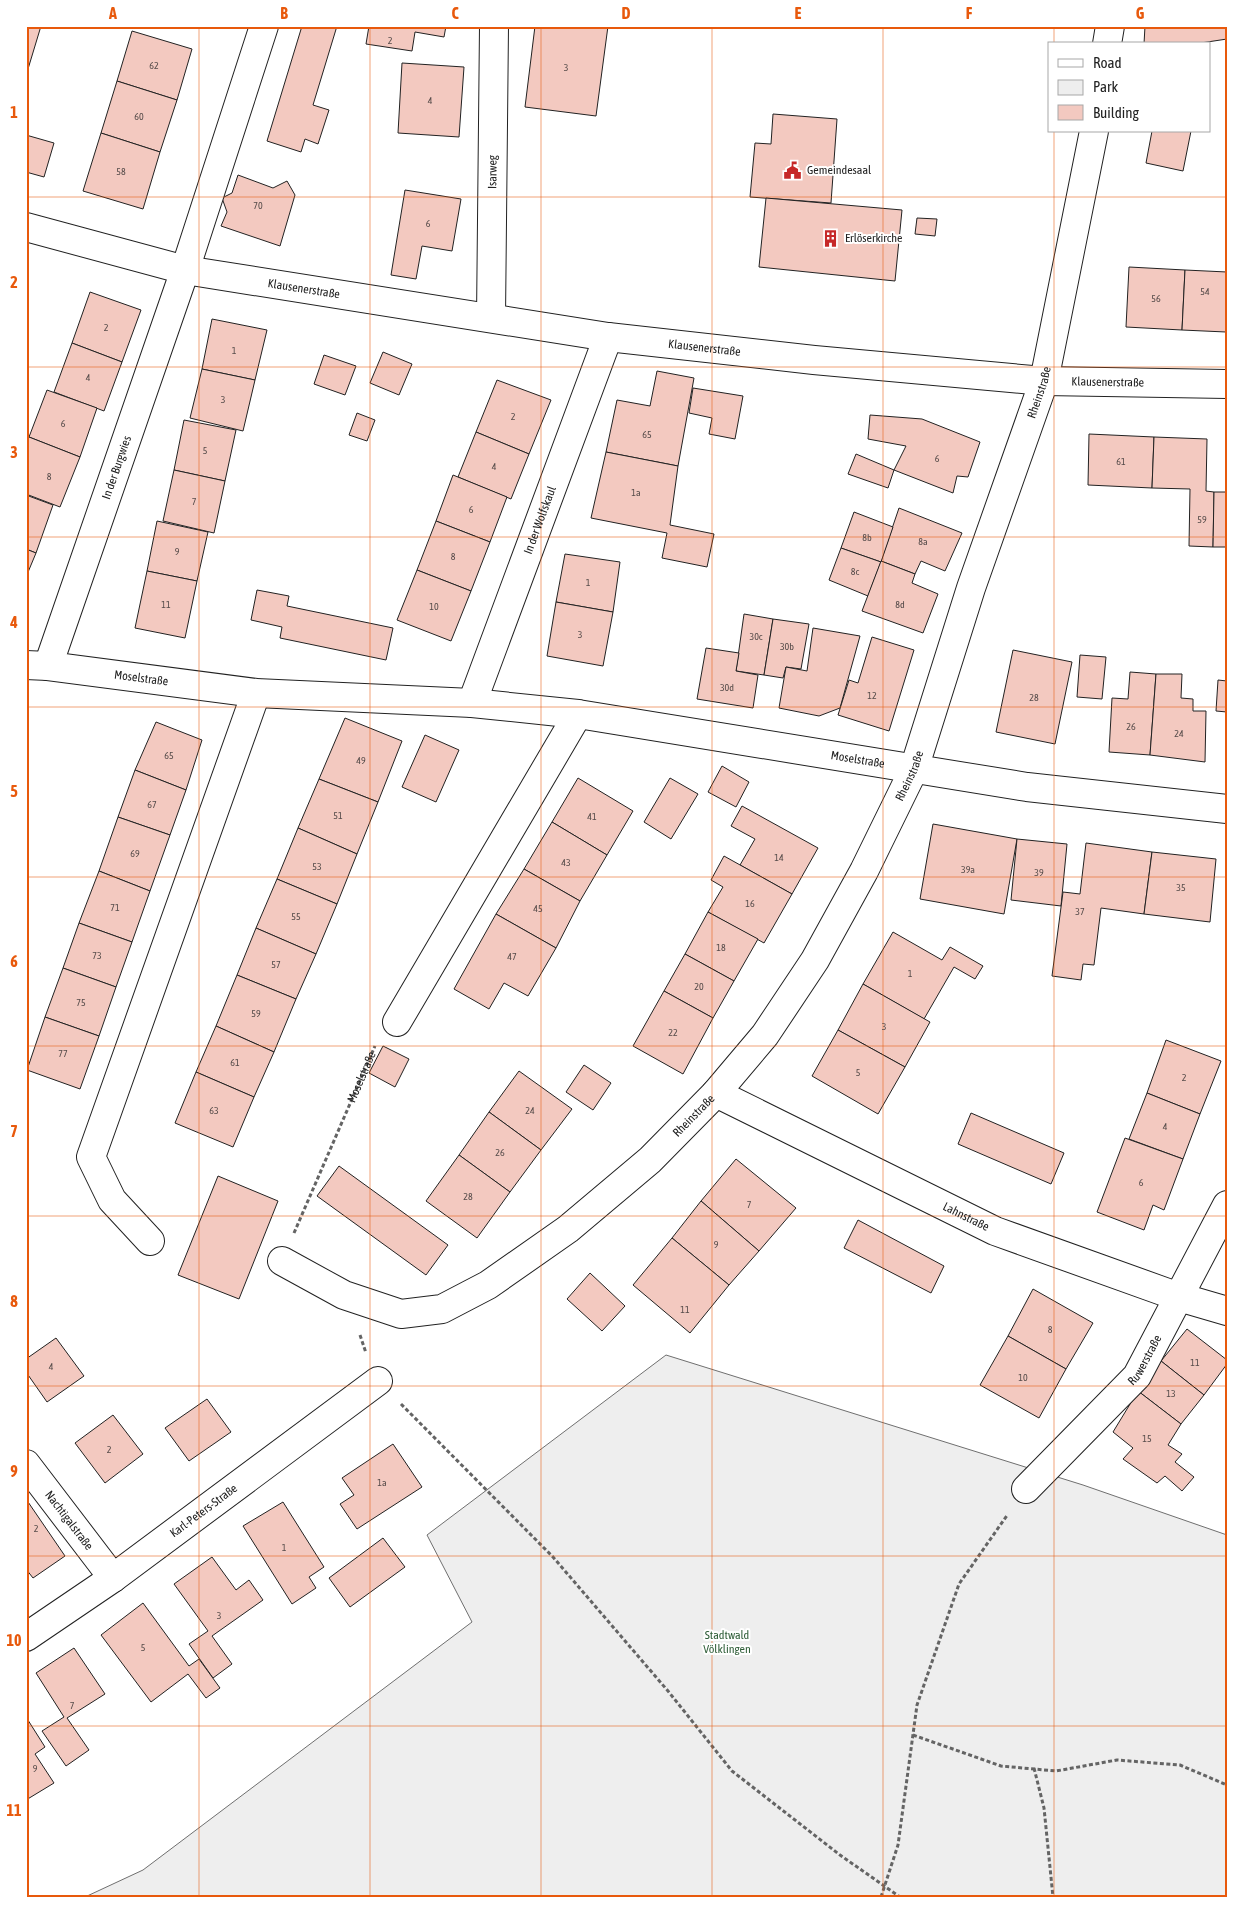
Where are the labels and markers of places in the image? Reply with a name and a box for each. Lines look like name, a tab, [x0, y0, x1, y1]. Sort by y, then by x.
public building icon: Gemeindesaal	[783, 160, 803, 180]
place label: Gemeindesaal	[807, 163, 872, 177]
building icon: Erlöserkirche	[821, 228, 841, 248]
place label: Erlöserkirche	[845, 231, 903, 245]

